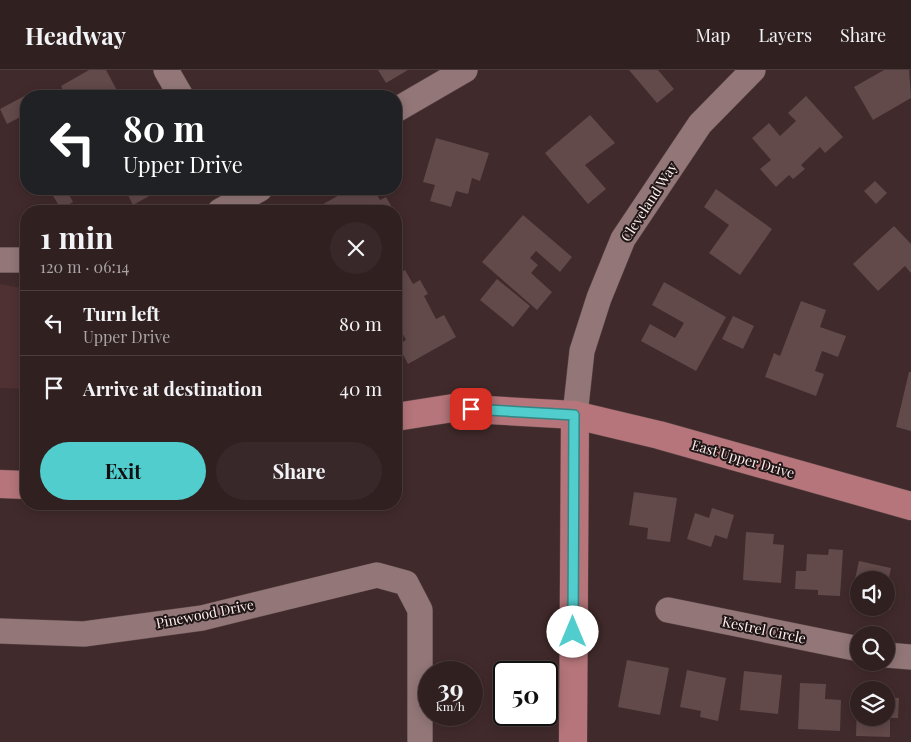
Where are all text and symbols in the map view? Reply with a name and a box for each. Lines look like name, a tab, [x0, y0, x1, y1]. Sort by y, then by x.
text: Headway	[25, 19, 126, 51]
text: Map	[695, 23, 730, 47]
text: Layers	[758, 23, 812, 47]
text: Share	[840, 23, 886, 47]
text: 80 m	[123, 104, 205, 151]
icon: left	[40, 110, 105, 175]
text: Upper Drive	[123, 149, 243, 179]
street label: Cleveland Way	[616, 159, 681, 245]
text: 1 min	[40, 217, 114, 257]
button: close	[330, 222, 382, 274]
text: 120 m · 06:14	[40, 256, 130, 277]
text: Turn left	[83, 300, 160, 326]
icon: left	[40, 309, 68, 337]
text: 80 m	[339, 310, 382, 336]
text: Upper Drive	[83, 326, 170, 347]
icon: arrive	[40, 374, 68, 402]
text: Arrive at destination	[83, 375, 263, 401]
text: 40 m	[340, 375, 382, 401]
pin	[450, 388, 492, 430]
icon: arrive	[457, 395, 485, 423]
street label: East Upper Drive	[689, 435, 797, 482]
button: Exit	[40, 442, 206, 500]
button: Share	[216, 442, 382, 500]
map controls	[850, 571, 895, 726]
button: sound	[850, 571, 895, 616]
street label: Pinewood Drive	[154, 595, 256, 632]
position arrow	[546, 605, 598, 657]
street label: Kestrel Circle	[720, 611, 808, 648]
button: search	[850, 626, 895, 671]
speed limit sign: 50	[493, 661, 558, 726]
text: 39	[437, 671, 464, 704]
button: layers	[850, 681, 895, 726]
text: km/h	[436, 698, 465, 714]

